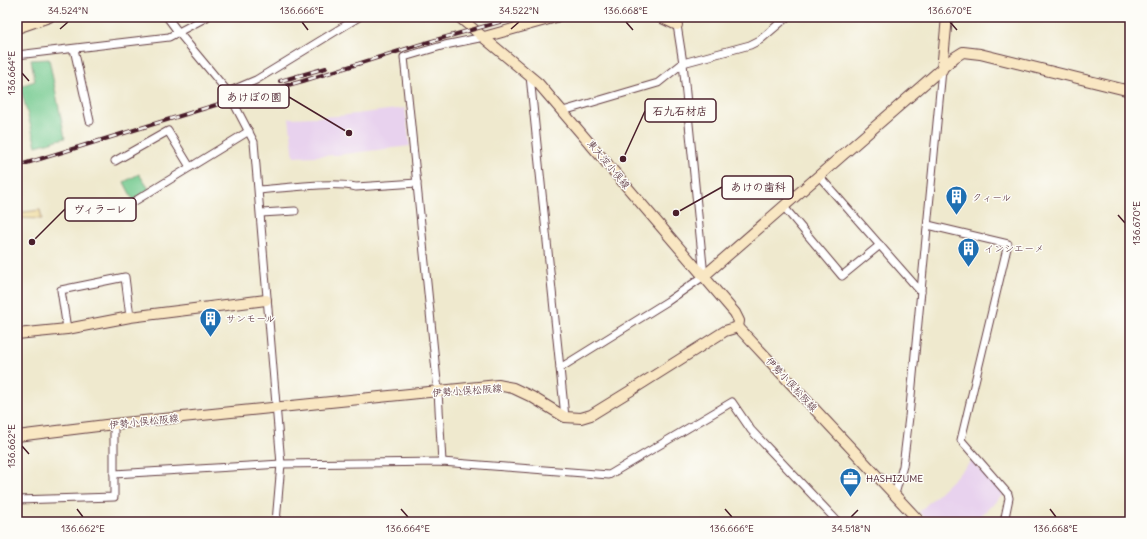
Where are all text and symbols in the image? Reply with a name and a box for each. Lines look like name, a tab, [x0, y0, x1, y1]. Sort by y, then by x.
text: 34.524°N	[48, 4, 88, 17]
text: 136.666°E	[280, 4, 324, 17]
text: 34.522°N	[499, 4, 539, 17]
text: 136.668°E	[604, 4, 648, 17]
text: 136.670°E	[928, 4, 972, 17]
text: 136.664°E	[5, 51, 18, 95]
callout: あけぼの園	[218, 85, 289, 108]
text: あけぼの園	[226, 90, 282, 104]
callout: 石九石材店	[645, 99, 716, 122]
text: 石九石材店	[653, 104, 708, 118]
street label: 東大淀小俣線	[584, 137, 633, 191]
callout: あけの歯科	[722, 176, 793, 199]
text: あけの歯科	[730, 180, 786, 194]
building icon: クィール	[944, 184, 970, 217]
place label: クィール	[972, 191, 1011, 204]
callout: ヴィラーレ	[65, 198, 136, 221]
text: 136.670°E	[1130, 201, 1143, 245]
text: ヴィラーレ	[73, 202, 127, 216]
building icon: インシエーメ	[955, 235, 981, 268]
place label: インシエーメ	[984, 242, 1044, 255]
building icon: サンモール	[198, 305, 224, 338]
place label: サンモール	[226, 312, 275, 325]
street label: 伊勢小俣松阪線	[763, 354, 820, 414]
street label: 伊勢小俣松阪線	[432, 382, 502, 399]
street label: 伊勢小俣松阪線	[109, 411, 180, 432]
text: 136.662°E	[5, 424, 18, 468]
office icon: HASHIZUME	[837, 465, 863, 498]
place label: HASHIZUME	[866, 472, 923, 485]
text: 136.662°E	[61, 522, 105, 535]
text: 136.664°E	[386, 522, 430, 535]
text: 136.666°E	[710, 522, 754, 535]
text: 34.518°N	[831, 522, 871, 535]
text: 136.668°E	[1034, 522, 1078, 535]

